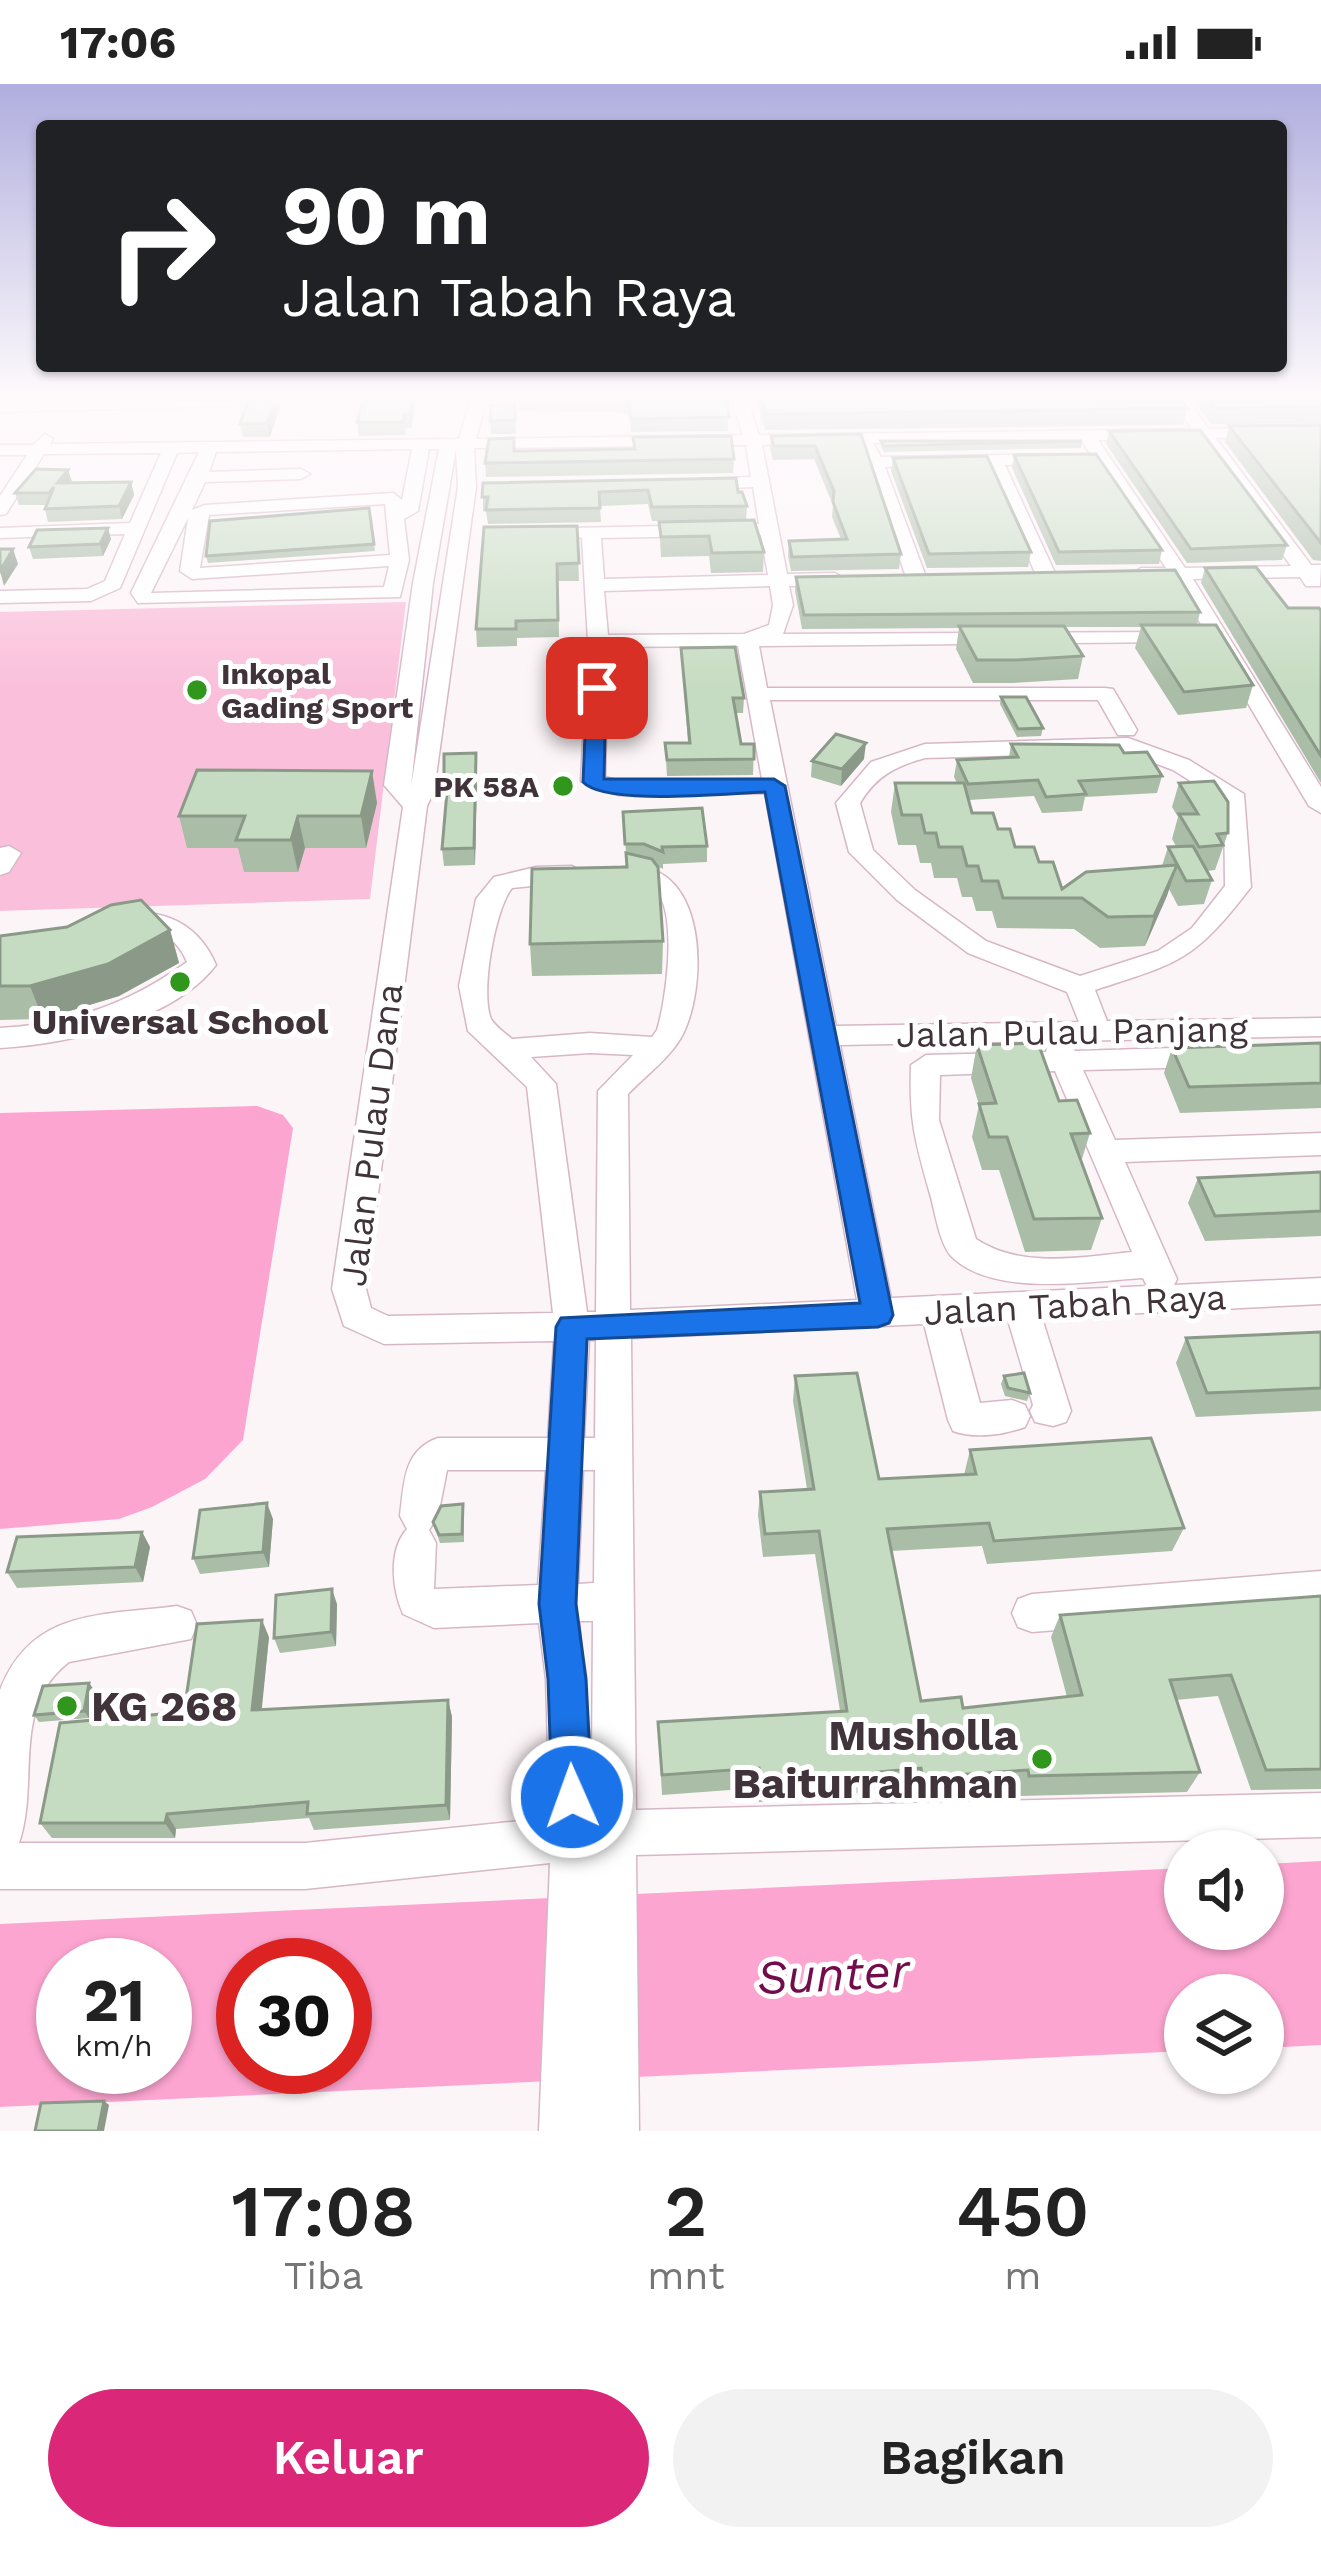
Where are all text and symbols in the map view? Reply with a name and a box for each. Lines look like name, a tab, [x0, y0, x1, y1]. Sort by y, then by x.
text: 17:06	[60, 16, 176, 69]
text: 90 m	[282, 166, 491, 264]
icon: right	[84, 168, 240, 324]
text: Jalan Tabah Raya	[282, 266, 736, 329]
pin	[546, 637, 648, 739]
icon: arrive	[564, 655, 630, 721]
place label: Inkopal Gading Sport	[221, 656, 413, 725]
marker: Inkopal Gading Sport	[184, 677, 210, 703]
place label: PK 58A	[433, 769, 540, 804]
marker: PK 58A	[550, 773, 576, 799]
marker: Universal School	[167, 969, 193, 995]
street label: Jalan Pulau Dana	[333, 981, 411, 1289]
place label: Universal School	[32, 1001, 329, 1043]
street label: Jalan Pulau Panjang	[896, 1008, 1249, 1056]
street label: Jalan Tabah Raya	[923, 1276, 1227, 1334]
place label: KG 268	[91, 1682, 237, 1731]
marker: KG 268	[54, 1693, 80, 1719]
place label: Musholla Baiturrahman	[732, 1711, 1019, 1808]
position arrow	[509, 1734, 635, 1860]
marker: Musholla Baiturrahman	[1029, 1746, 1055, 1772]
map controls	[1164, 1830, 1284, 2094]
button: sound	[1164, 1830, 1284, 1950]
speed limit sign: 30	[216, 1938, 372, 2094]
water label: Sunter	[755, 1941, 913, 2006]
text: 21	[83, 1965, 145, 2036]
button: layers	[1164, 1974, 1284, 2094]
text: km/h	[75, 2028, 153, 2063]
text: 17:08	[232, 2169, 416, 2253]
text: 2	[665, 2169, 707, 2253]
text: 450	[956, 2169, 1089, 2253]
text: Tiba	[284, 2253, 363, 2298]
text: mnt	[647, 2253, 725, 2298]
text: m	[1004, 2253, 1041, 2298]
button: Keluar	[48, 2389, 649, 2527]
button: Bagikan	[673, 2389, 1273, 2527]

